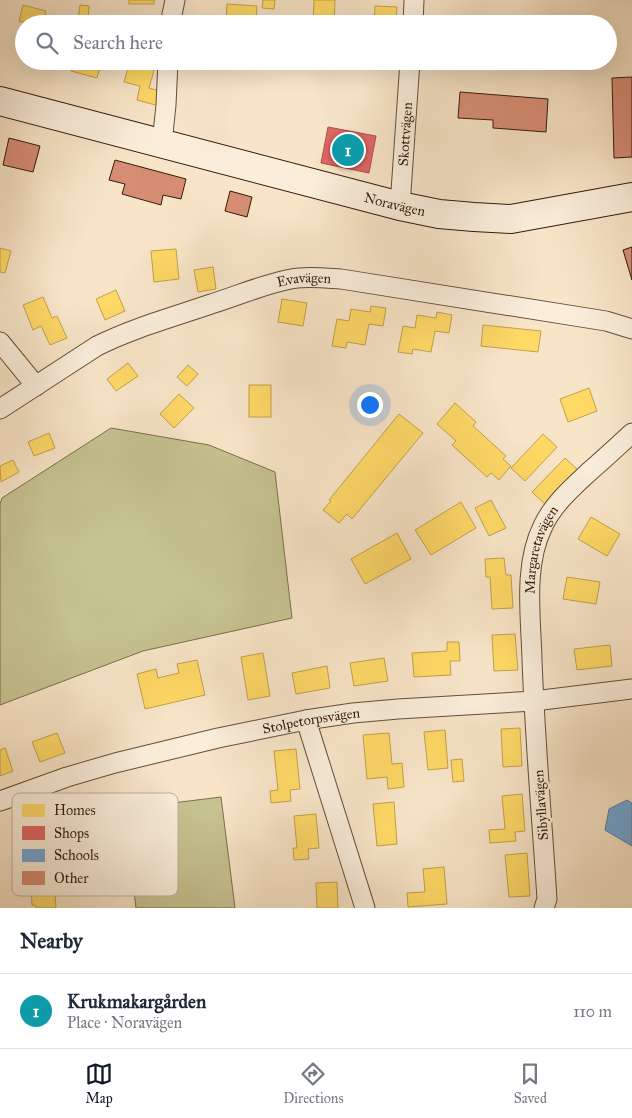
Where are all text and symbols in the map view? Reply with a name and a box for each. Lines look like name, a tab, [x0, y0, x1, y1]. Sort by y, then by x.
search box	[15, 15, 617, 70]
icon: search	[33, 29, 61, 57]
text: Search here	[73, 31, 163, 54]
street label: Skottvägen	[394, 101, 416, 167]
pin: 1	[332, 131, 364, 169]
street label: Noravägen	[362, 188, 427, 220]
street label: Evavägen	[275, 269, 332, 290]
your location	[357, 392, 383, 418]
street label: Margaretavägen	[521, 502, 562, 594]
street label: Stolpetorpsvägen	[261, 704, 361, 737]
street label: Sibyllavägen	[530, 769, 552, 841]
legend	[12, 793, 178, 896]
text: Homes	[54, 802, 96, 819]
text: Shops	[54, 825, 89, 842]
text: Schools	[54, 847, 99, 864]
text: Other	[54, 870, 89, 887]
text: Nearby	[20, 928, 83, 954]
text: Krukmakargården	[67, 990, 206, 1013]
text: 1	[33, 1002, 39, 1021]
text: 110 m	[573, 1002, 612, 1021]
text: Place · Noravägen	[67, 1013, 182, 1032]
tab: Map	[85, 1060, 113, 1107]
tab: Directions	[283, 1060, 344, 1107]
tab: Saved	[514, 1060, 547, 1107]

